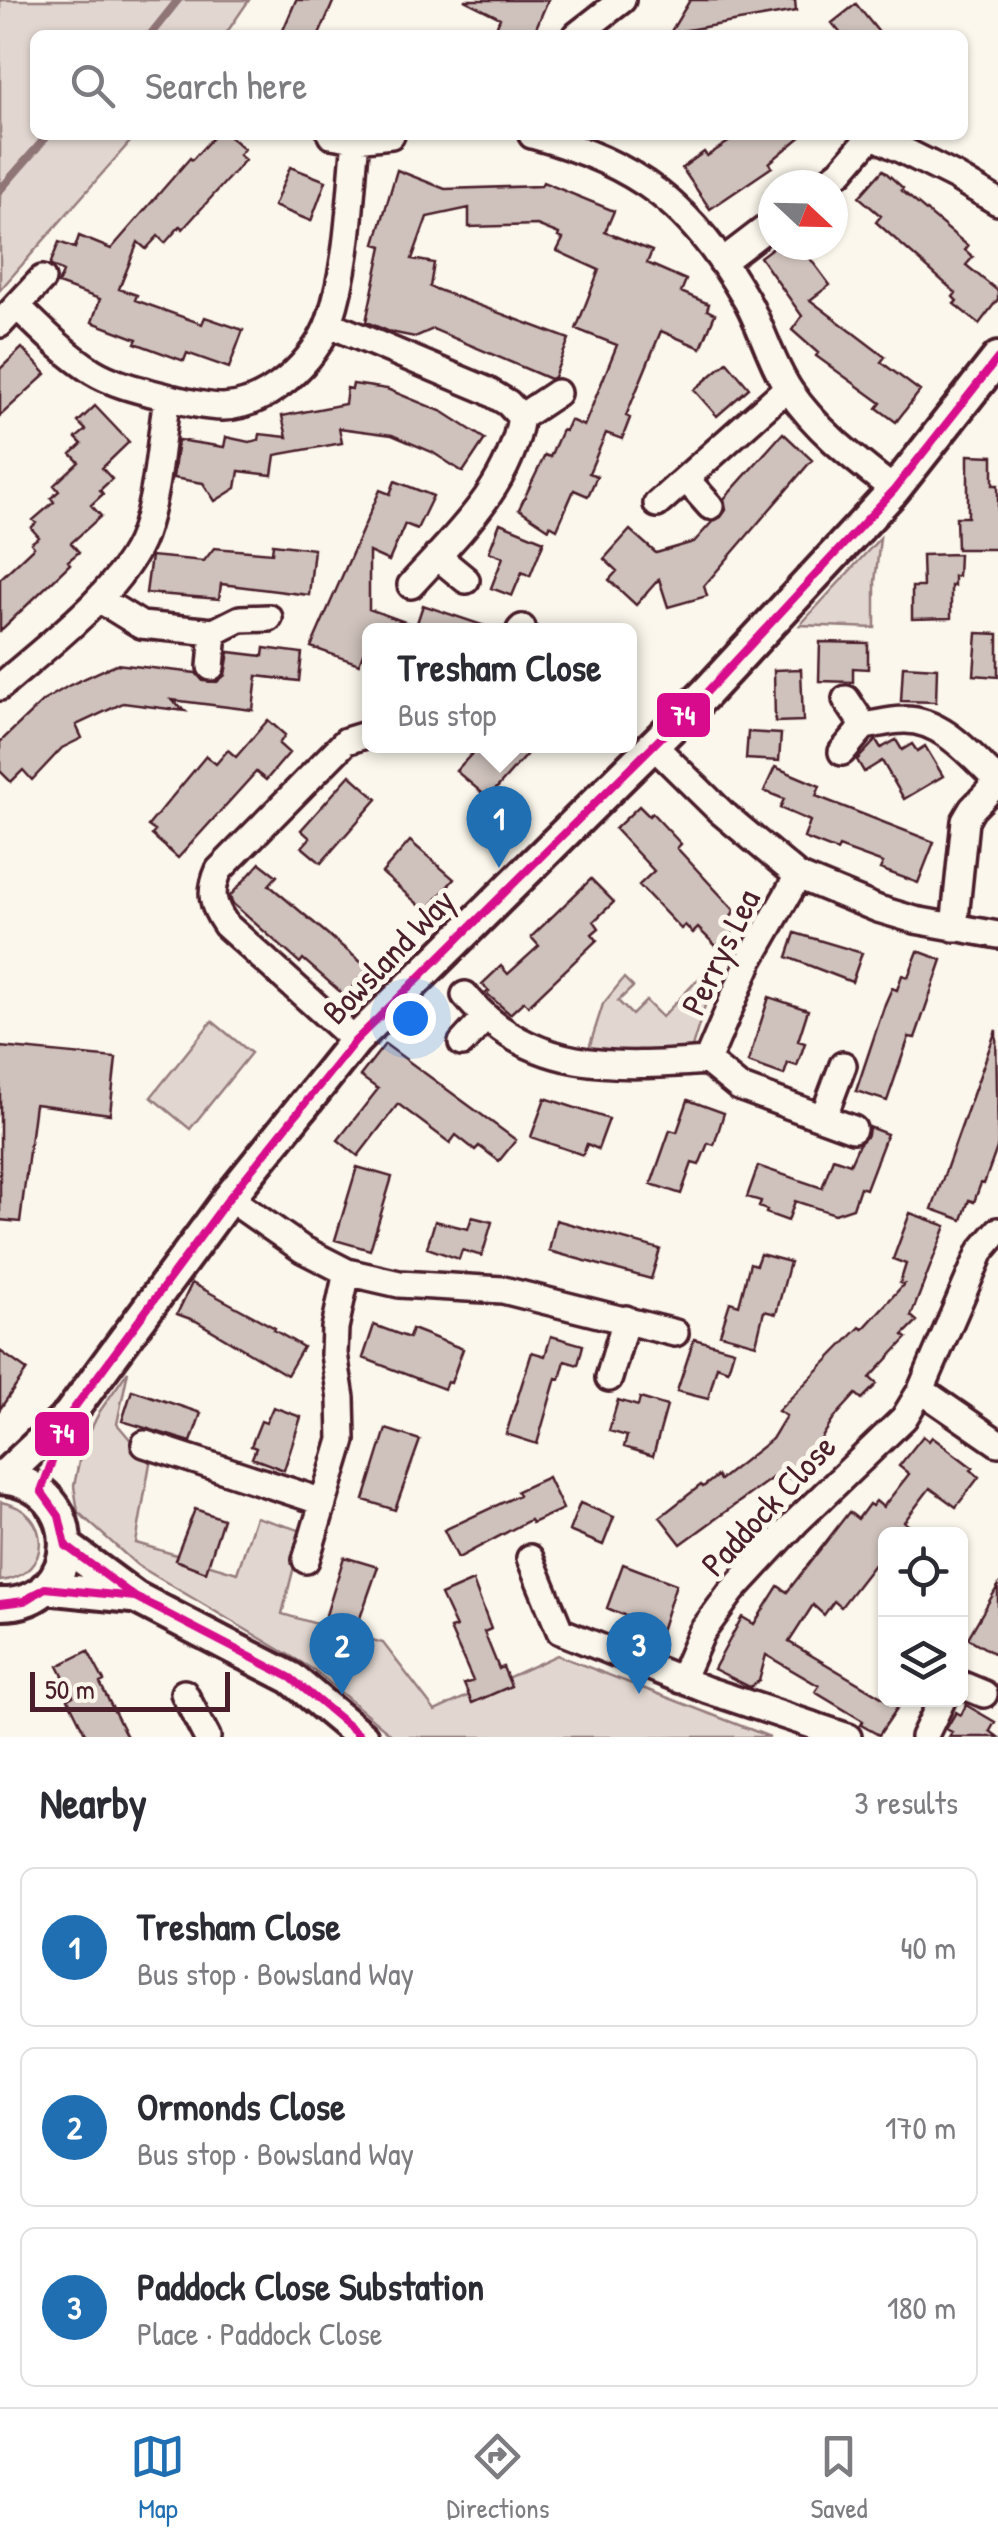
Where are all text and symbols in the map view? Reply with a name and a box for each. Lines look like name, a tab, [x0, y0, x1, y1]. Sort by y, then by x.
search box	[30, 30, 968, 140]
icon: search	[65, 58, 120, 113]
text: Search here	[145, 59, 307, 111]
north arrow	[758, 170, 848, 260]
popup	[362, 623, 637, 753]
text: Tresham Close	[398, 641, 601, 693]
line badge: 74	[655, 691, 712, 739]
text: Bus stop	[398, 693, 496, 736]
text: 74	[670, 696, 696, 734]
pin: 1	[466, 786, 532, 868]
street label: Bowsland Way	[311, 878, 465, 1034]
street label: Perrys Lea	[669, 881, 771, 1023]
your location	[385, 993, 436, 1044]
line badge: 74	[33, 1410, 91, 1458]
text: 74	[49, 1414, 75, 1452]
street label: Paddock Close	[690, 1424, 846, 1586]
map controls	[878, 1527, 968, 1707]
button: locate	[878, 1527, 968, 1617]
pin: 2	[310, 1612, 374, 1695]
pin: 3	[606, 1612, 672, 1694]
button: layers	[878, 1617, 968, 1707]
scale bar	[30, 1667, 230, 1712]
text: 50 m	[45, 1670, 95, 1708]
text: Nearby	[40, 1774, 147, 1831]
text: 3 results	[854, 1781, 958, 1824]
text: Tresham Close	[137, 1900, 341, 1952]
text: 1	[69, 1926, 80, 1969]
text: 40 m	[901, 1926, 956, 1969]
text: Bus stop · Bowsland Way	[137, 1952, 414, 1995]
text: Ormonds Close	[137, 2080, 345, 2132]
text: 2	[67, 2106, 82, 2149]
text: 170 m	[885, 2106, 956, 2149]
text: Bus stop · Bowsland Way	[137, 2132, 414, 2175]
text: Paddock Close Substation	[137, 2260, 484, 2312]
text: 3	[67, 2286, 82, 2329]
text: 180 m	[887, 2286, 956, 2329]
text: Place · Paddock Close	[137, 2312, 383, 2355]
tab: Map	[130, 2429, 185, 2527]
tab: Directions	[446, 2429, 549, 2527]
tab: Saved	[810, 2429, 868, 2527]

